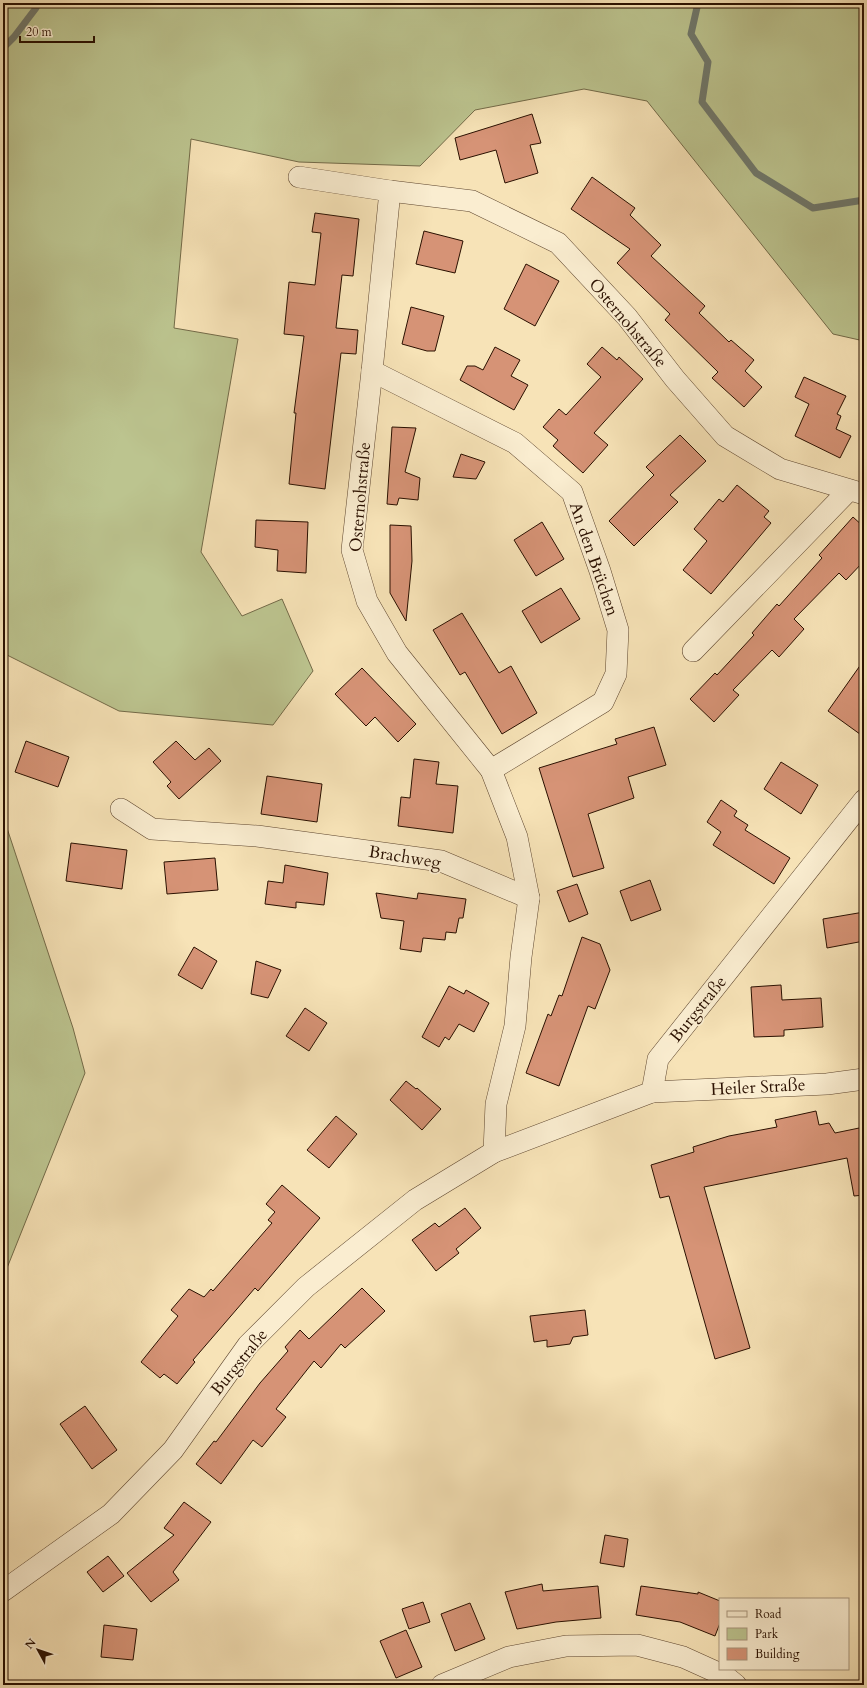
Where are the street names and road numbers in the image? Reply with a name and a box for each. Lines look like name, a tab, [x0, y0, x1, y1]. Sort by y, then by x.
street label: Osternohstraße	[584, 273, 672, 373]
street label: Osternohstraße	[344, 441, 376, 553]
street label: An den Brüchen	[564, 499, 624, 619]
street label: Brachweg	[367, 840, 443, 874]
street label: Burgstraße	[664, 971, 732, 1047]
street label: Heiler Straße	[710, 1073, 806, 1101]
street label: Burgstraße	[205, 1324, 273, 1400]

